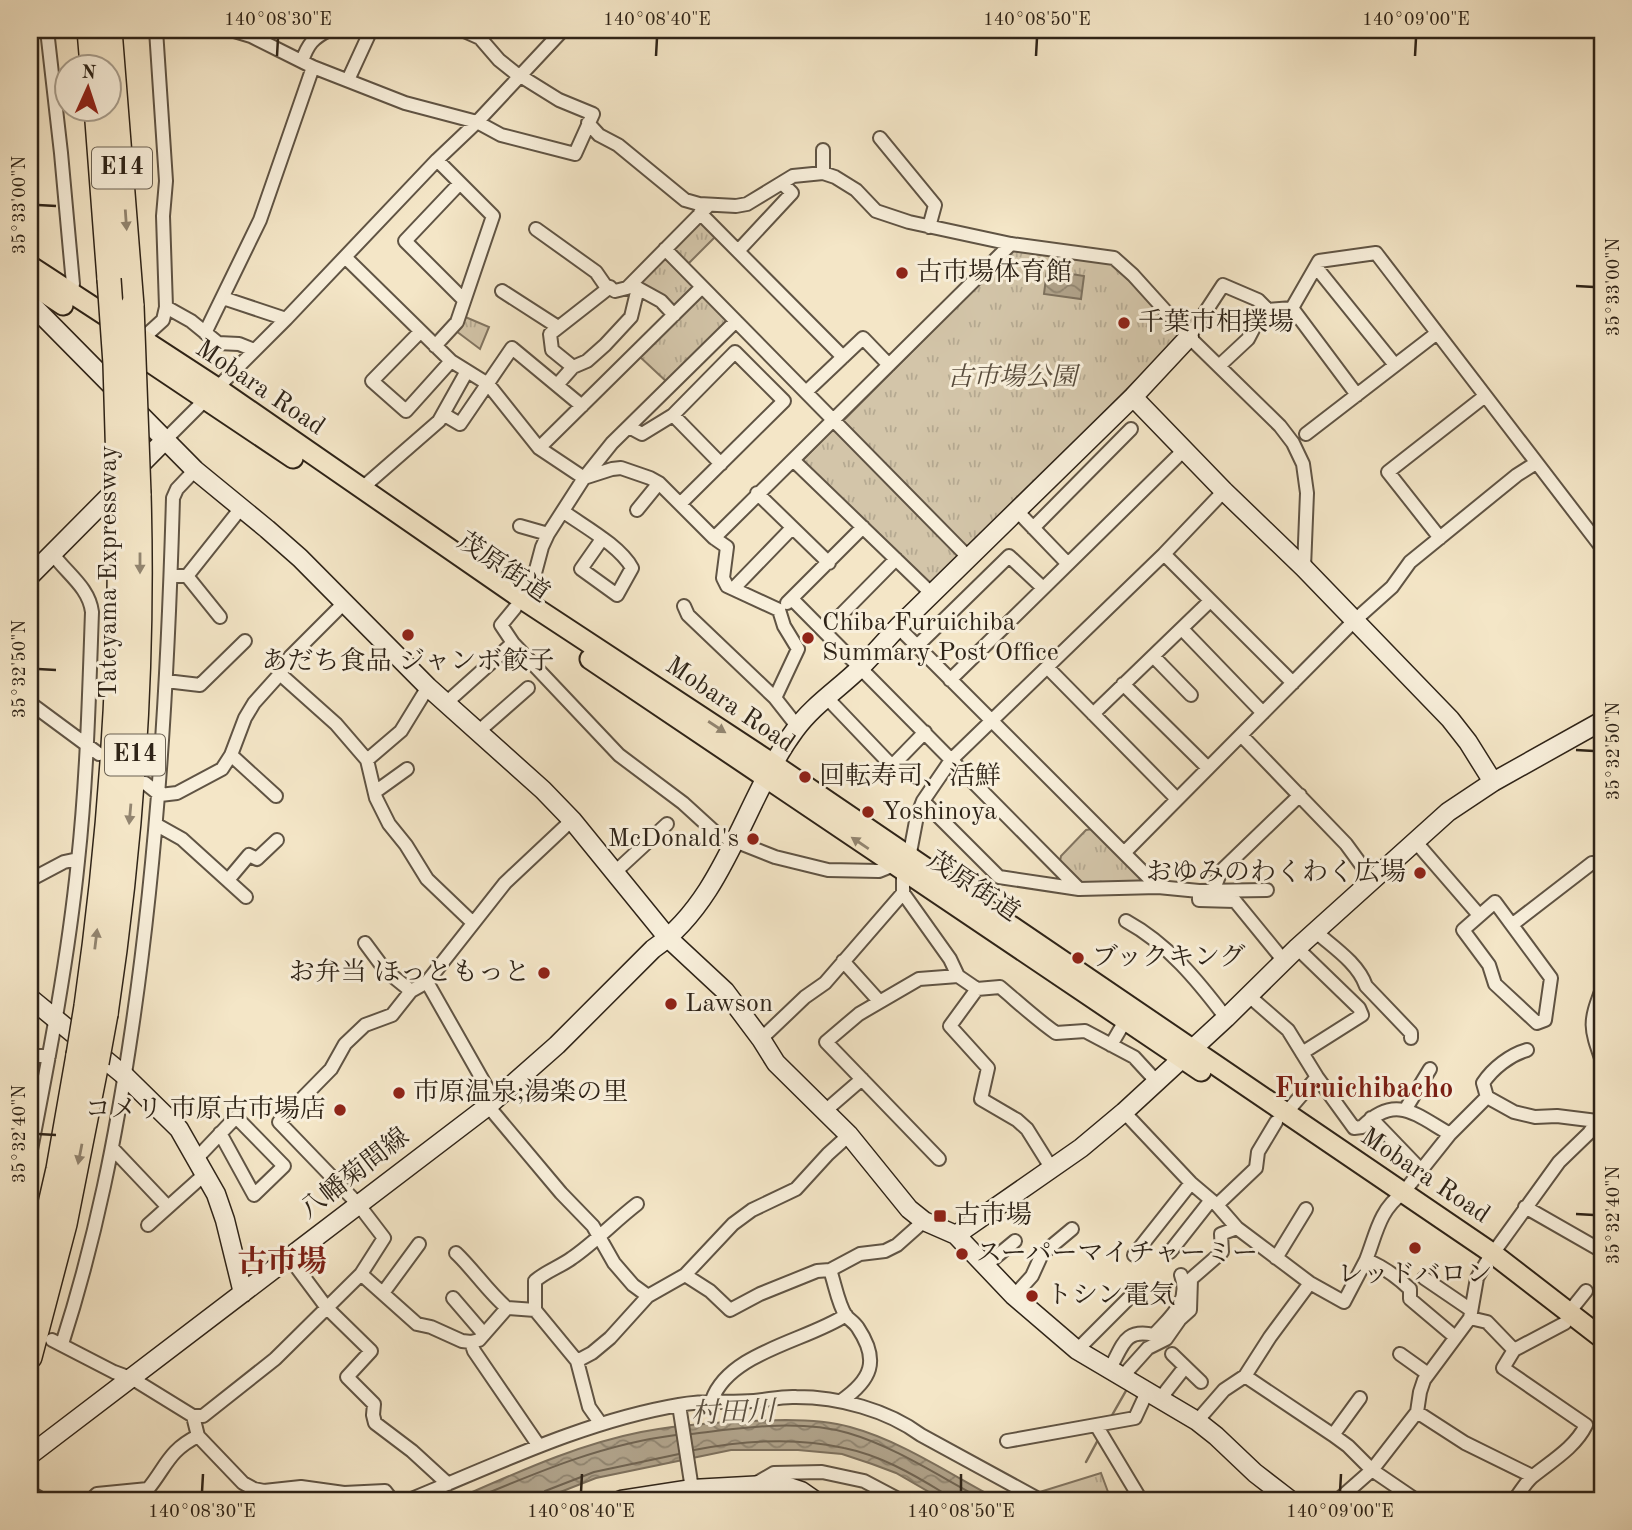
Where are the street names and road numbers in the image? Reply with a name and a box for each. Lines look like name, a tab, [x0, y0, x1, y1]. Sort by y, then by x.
road number: E14	[92, 148, 152, 188]
street label: Mobara Road	[191, 335, 329, 441]
street label: Tateyama Expressway	[96, 445, 122, 699]
street label: 茂原街道	[453, 526, 555, 608]
street label: Mobara Road	[661, 652, 799, 758]
road number: E14	[105, 734, 165, 776]
street label: 茂原街道	[923, 845, 1025, 927]
street label: 八幡菊間線	[295, 1122, 414, 1224]
street label: Mobara Road	[1356, 1123, 1494, 1229]

